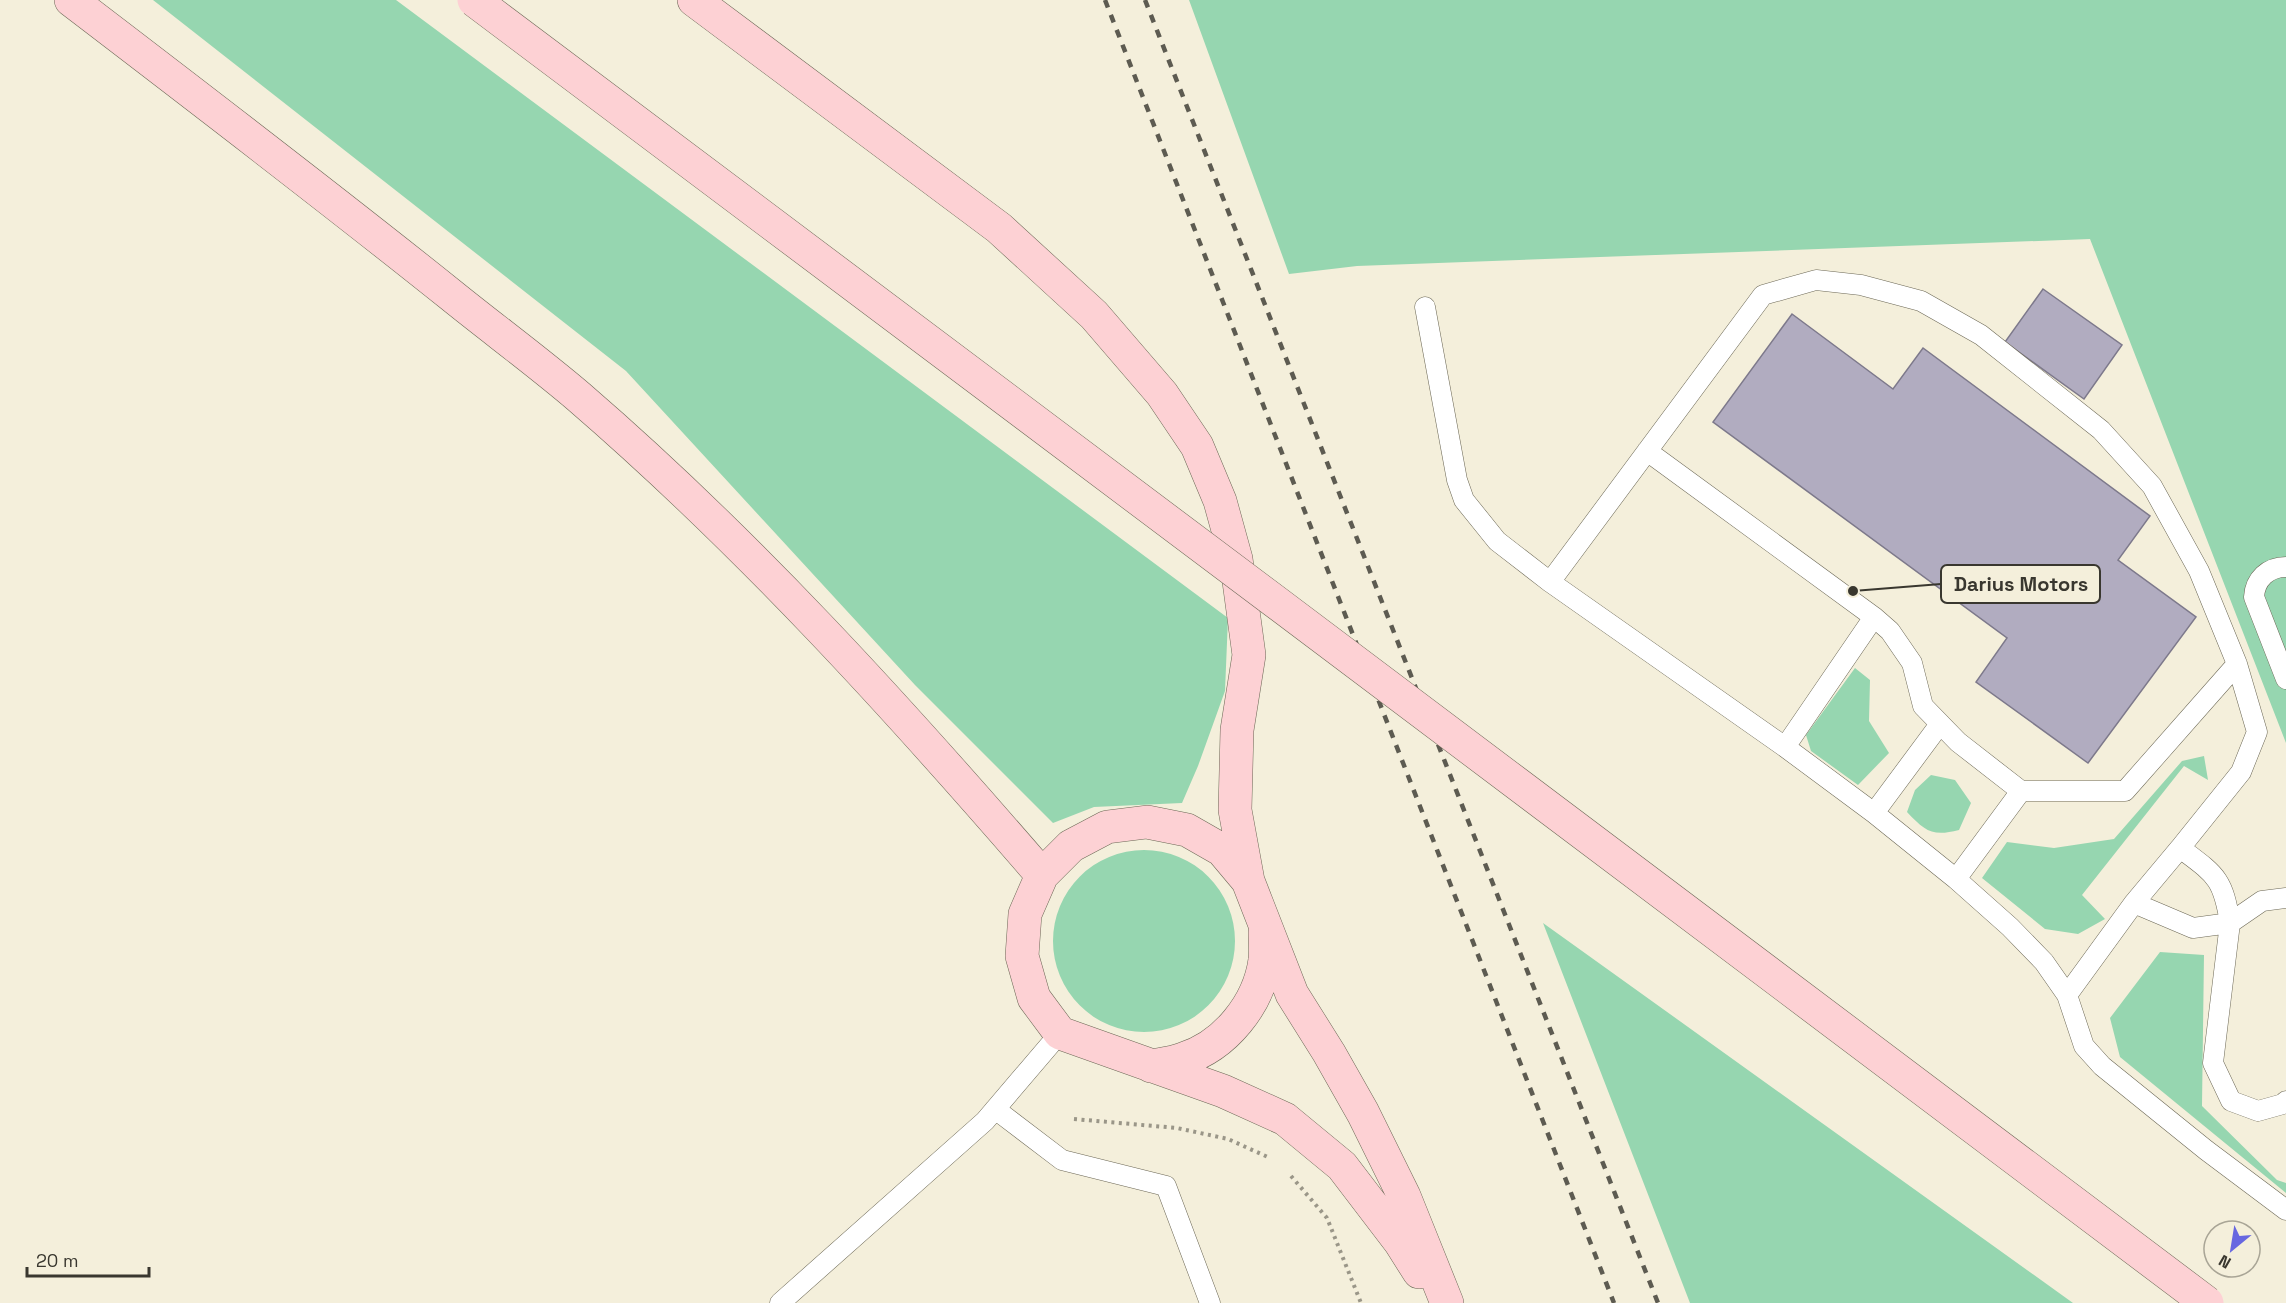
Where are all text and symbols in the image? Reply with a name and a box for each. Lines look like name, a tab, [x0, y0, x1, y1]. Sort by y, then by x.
callout: Darius Motors	[1941, 565, 2100, 603]
text: Darius Motors	[1954, 571, 2088, 597]
north arrow	[2202, 1219, 2262, 1279]
scale bar	[27, 1240, 148, 1278]
text: 20 m	[36, 1249, 79, 1272]
text: N	[2215, 1250, 2235, 1273]

